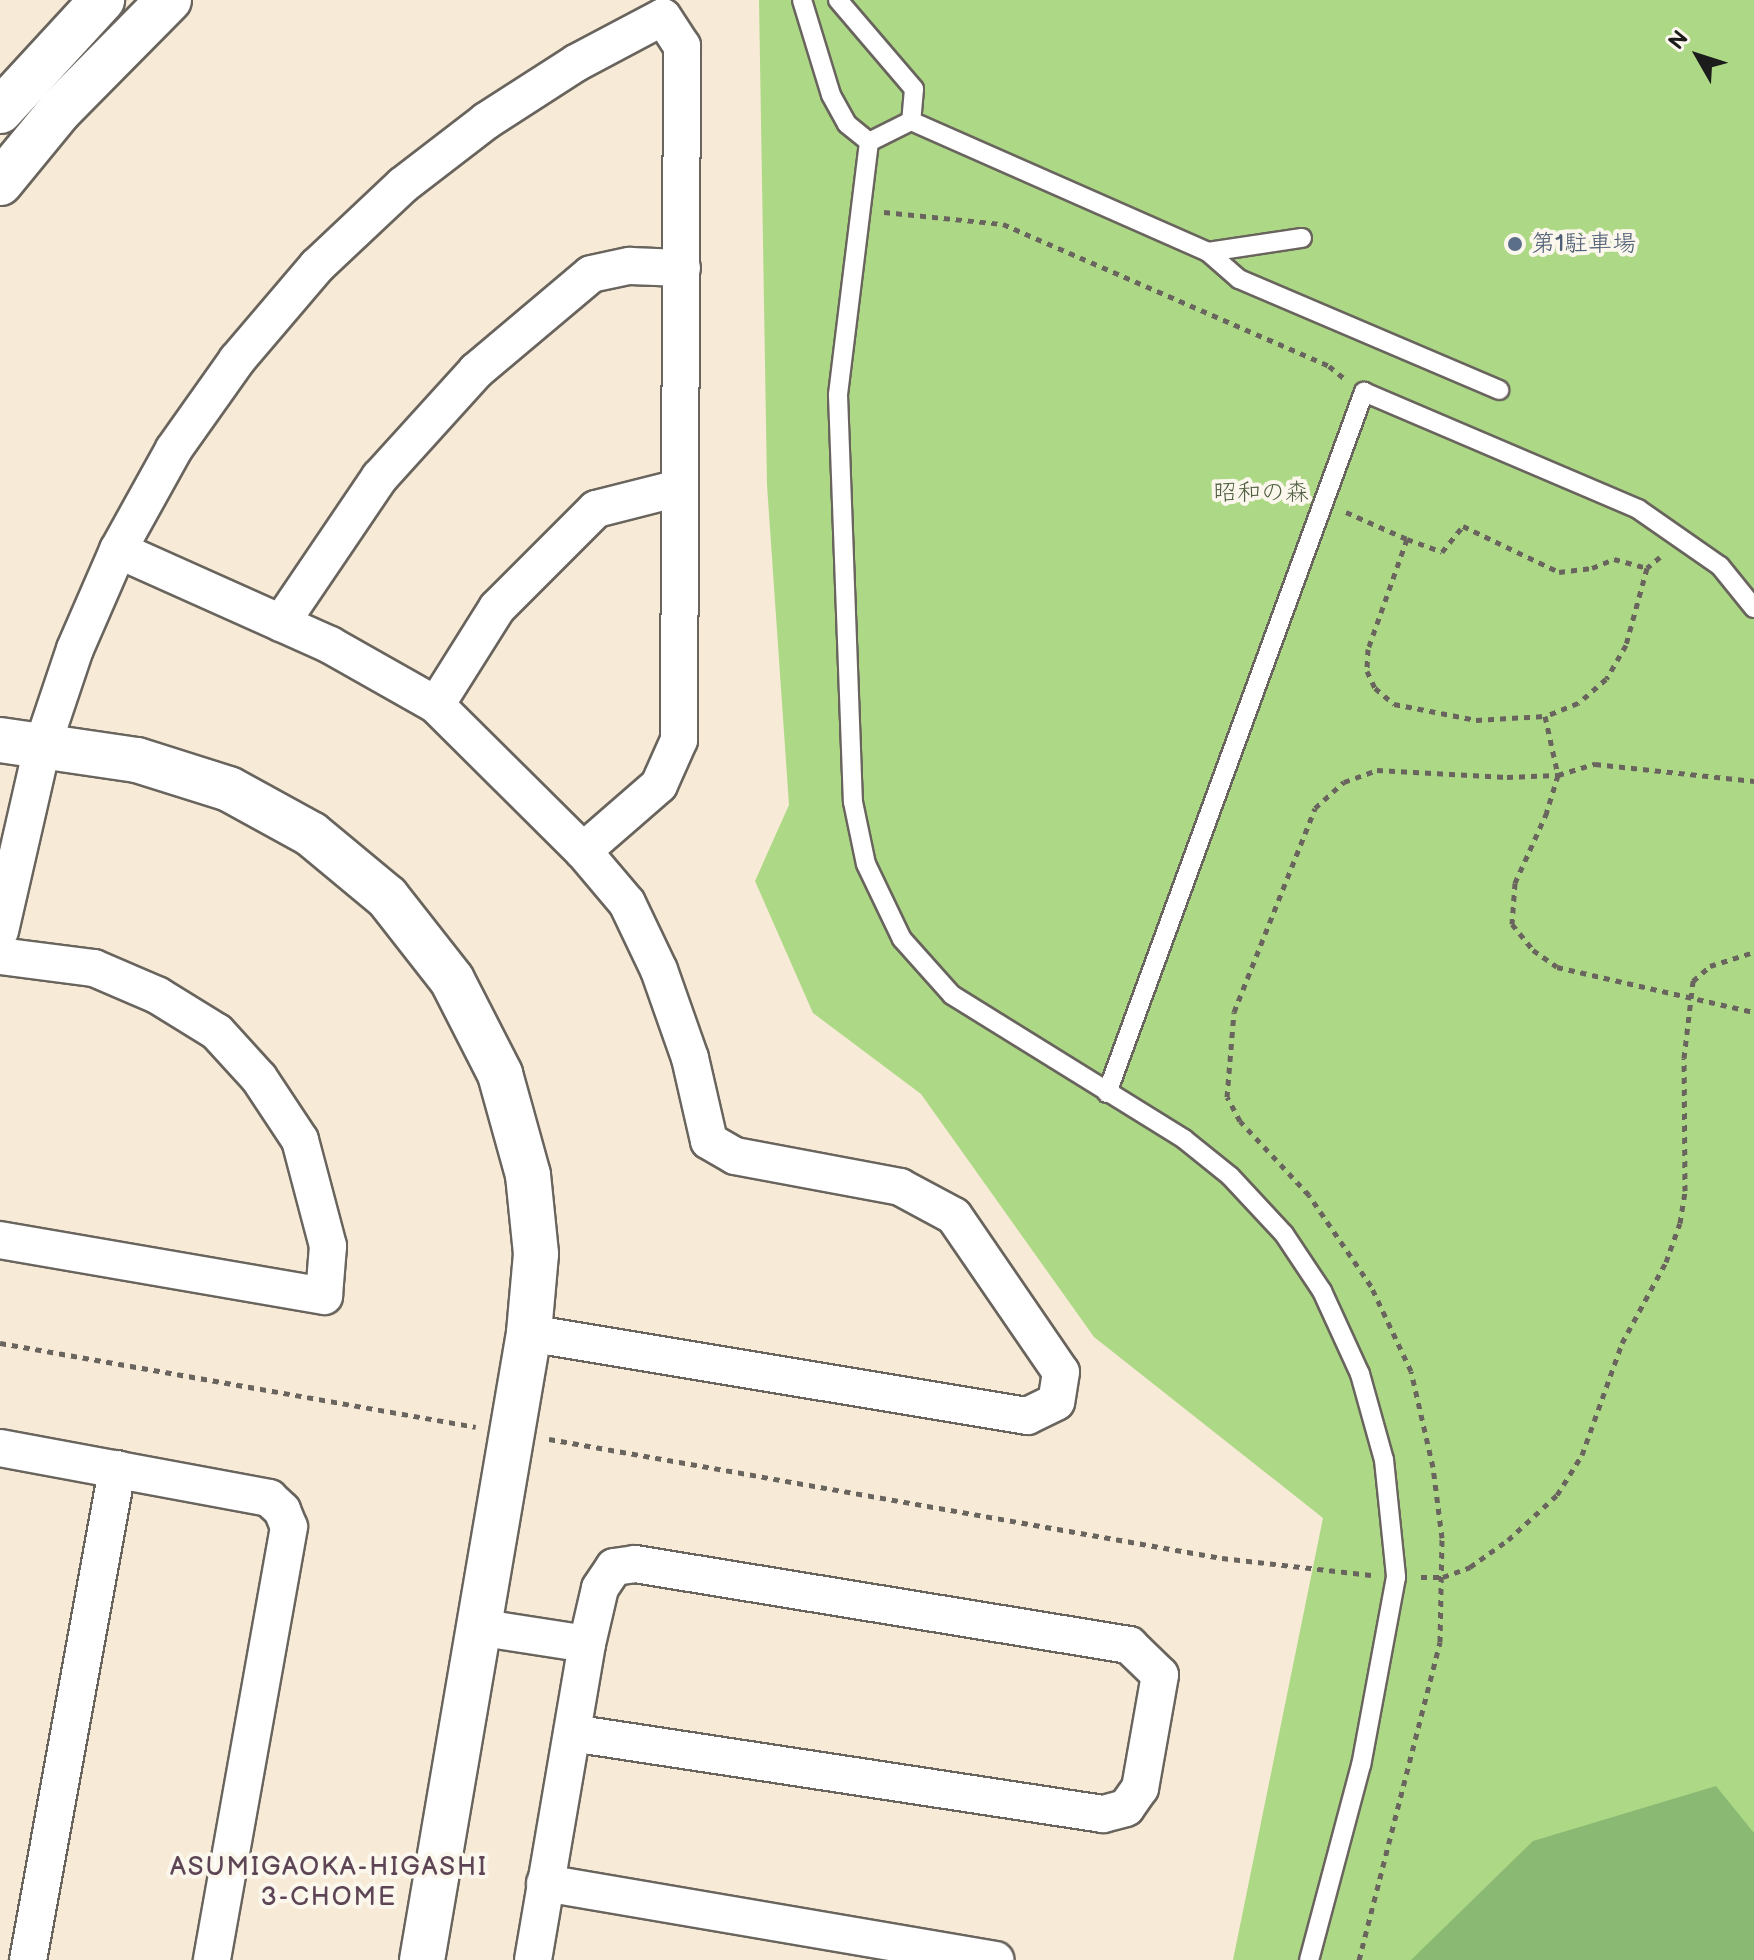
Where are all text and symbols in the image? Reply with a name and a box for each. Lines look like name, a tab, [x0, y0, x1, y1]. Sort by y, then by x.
north arrow	[1658, 16, 1738, 96]
text: N	[1663, 26, 1695, 56]
place label: 第1駐車場	[1531, 230, 1636, 258]
marker: 第1駐車場	[1506, 235, 1524, 253]
park label: 昭和の森	[1213, 479, 1309, 507]
district label: ASUMIGAOKA-HIGASHI 3-CHOME	[170, 1852, 488, 1914]

